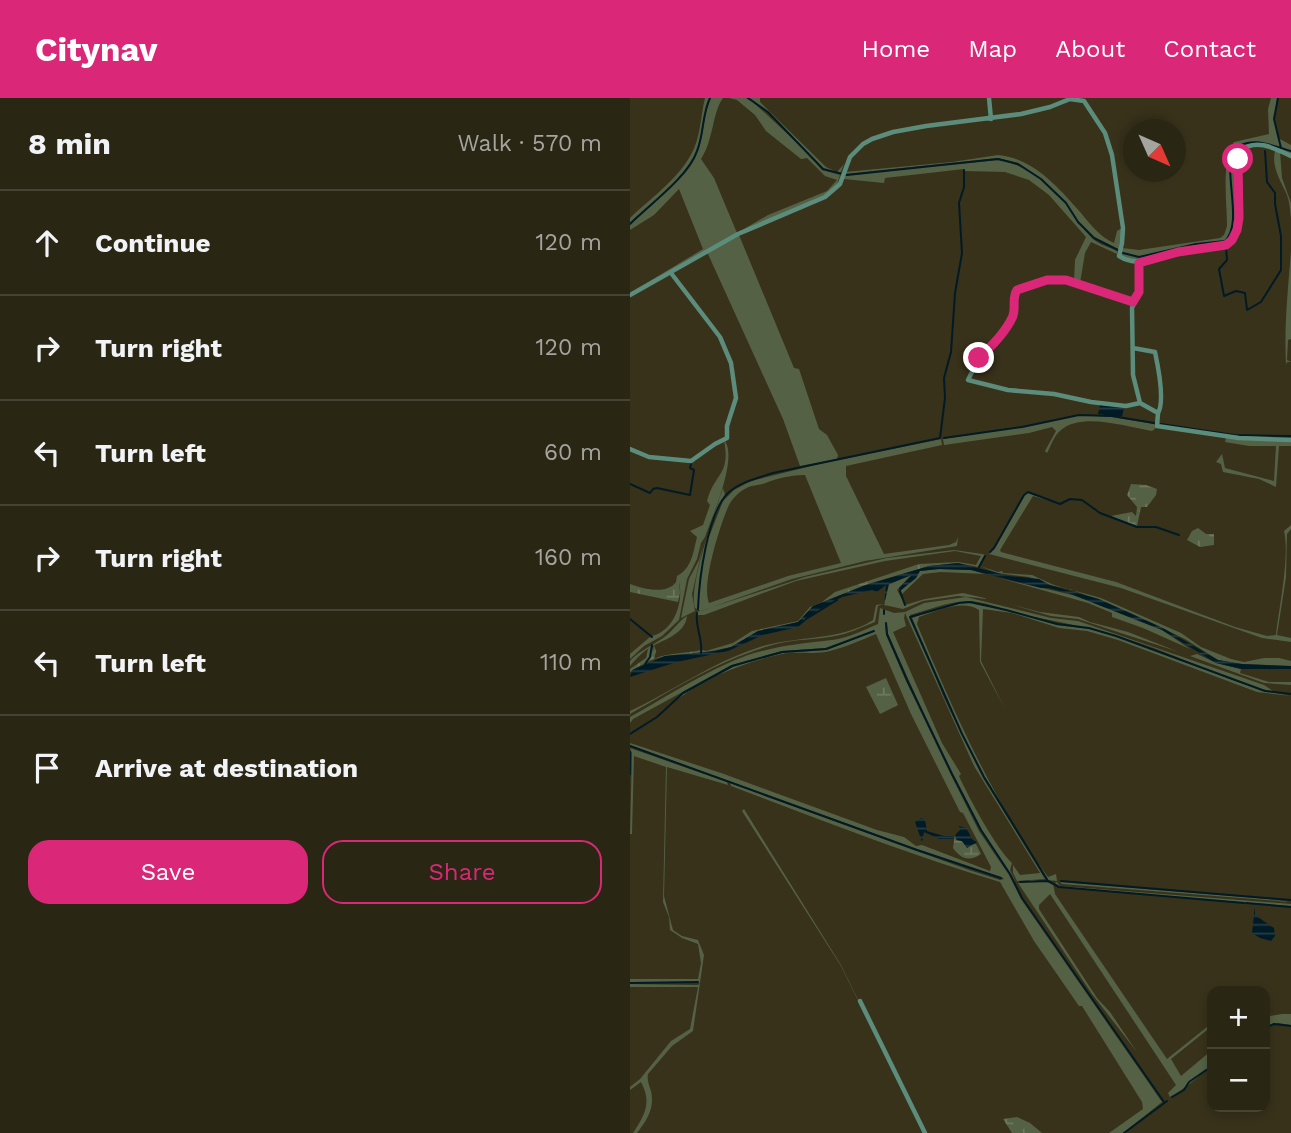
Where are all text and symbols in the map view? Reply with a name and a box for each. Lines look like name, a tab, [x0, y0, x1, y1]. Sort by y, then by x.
text: Citynav	[35, 30, 157, 69]
text: Home	[862, 35, 930, 63]
text: Map	[968, 35, 1017, 63]
text: About	[1055, 35, 1125, 63]
text: Contact	[1163, 35, 1256, 63]
north arrow	[1123, 119, 1186, 182]
text: 8 min	[28, 126, 111, 161]
text: Walk · 570 m	[457, 130, 602, 157]
route start	[1222, 143, 1253, 174]
icon: ahead	[28, 224, 66, 262]
text: Continue	[95, 228, 211, 258]
text: 120 m	[536, 229, 602, 256]
icon: right	[28, 329, 66, 367]
text: Turn right	[95, 333, 222, 363]
text: 120 m	[536, 334, 602, 361]
route end	[963, 342, 994, 373]
icon: left	[28, 434, 66, 472]
text: Turn left	[95, 438, 206, 468]
text: 60 m	[544, 439, 602, 466]
icon: right	[28, 539, 66, 577]
text: Turn right	[95, 543, 222, 573]
text: 160 m	[535, 544, 602, 571]
icon: left	[28, 644, 66, 682]
text: Turn left	[95, 648, 206, 678]
text: 110 m	[540, 649, 602, 676]
icon: arrive	[28, 749, 66, 787]
text: Arrive at destination	[95, 753, 358, 783]
button: Save	[28, 840, 308, 904]
button: Share	[322, 840, 602, 904]
map controls	[1207, 986, 1270, 1112]
button: +	[1207, 986, 1270, 1049]
button: −	[1207, 1049, 1270, 1112]

